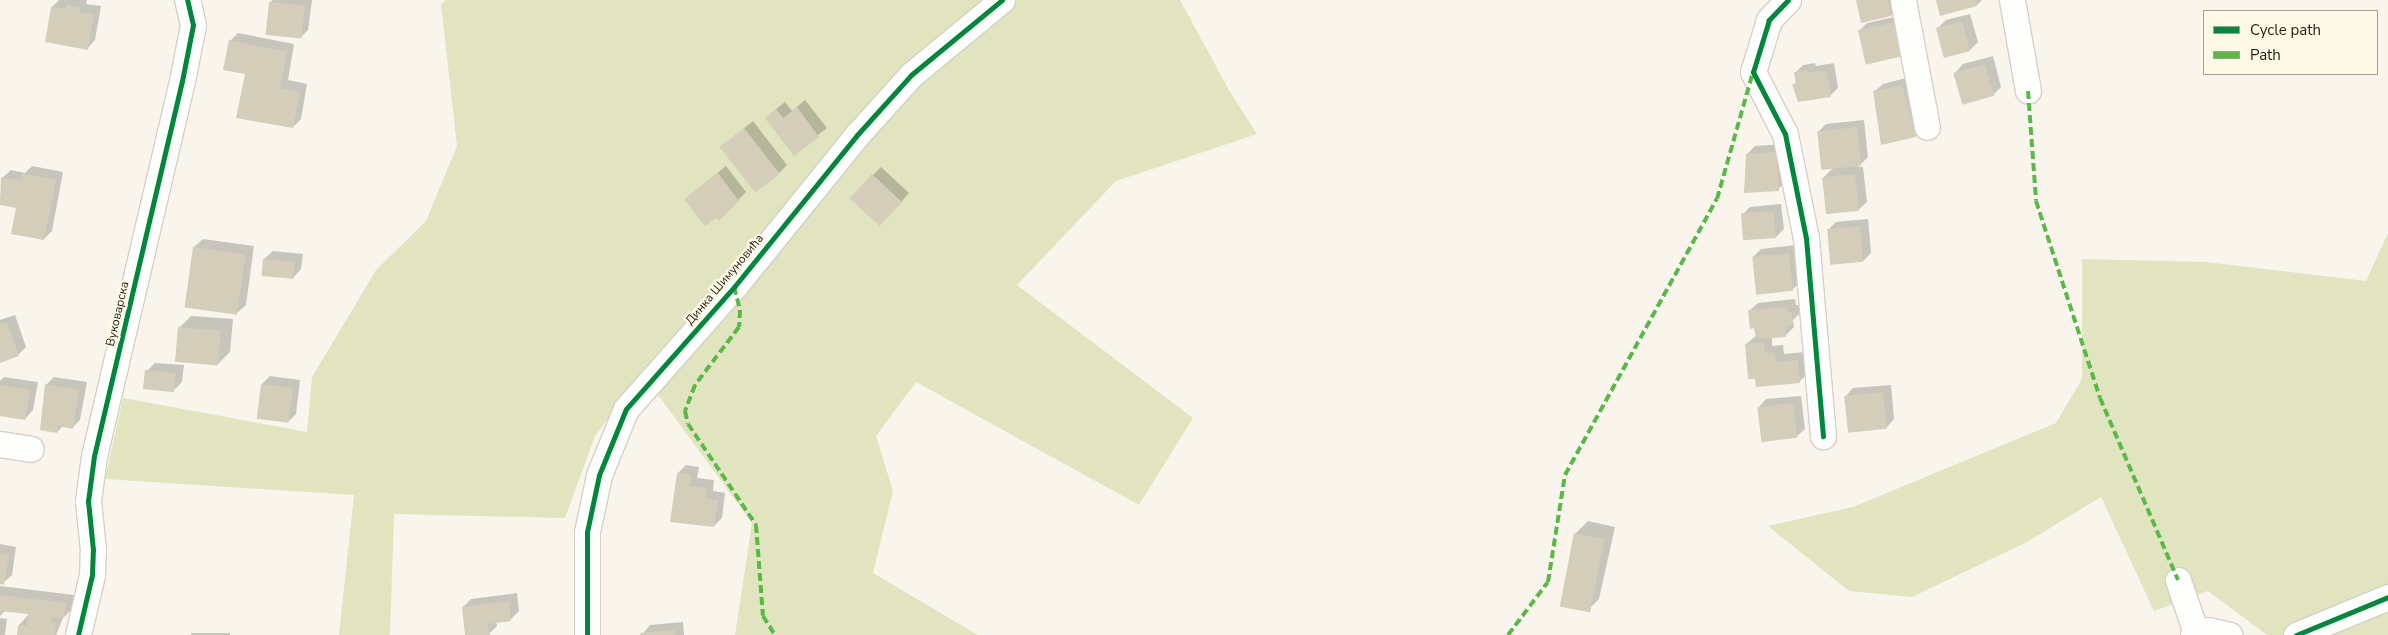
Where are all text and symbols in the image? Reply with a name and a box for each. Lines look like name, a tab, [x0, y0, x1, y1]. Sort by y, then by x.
legend	[2203, 10, 2378, 75]
text: Cycle path	[2250, 20, 2321, 40]
text: Path	[2250, 45, 2281, 65]
street label: Динка Шимуновића	[683, 232, 767, 328]
street label: Вуковарска	[104, 280, 132, 348]

